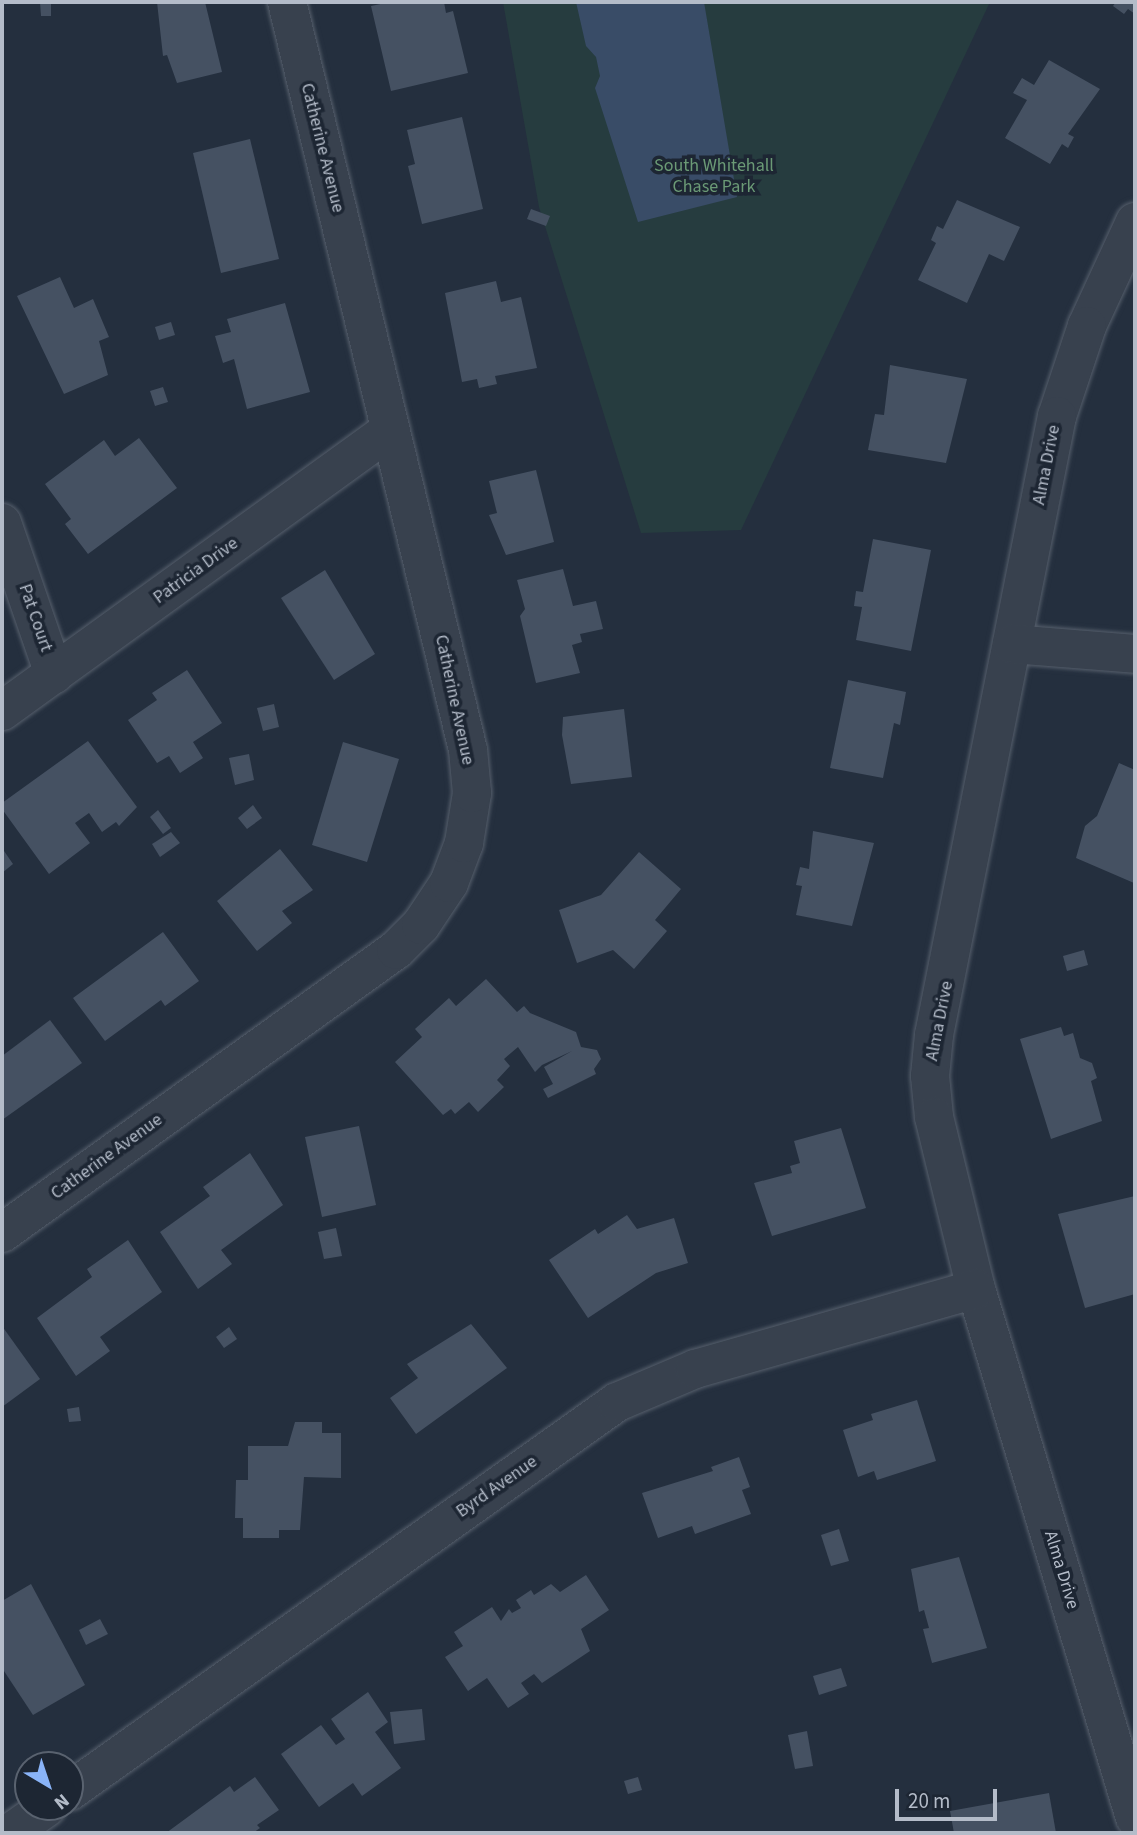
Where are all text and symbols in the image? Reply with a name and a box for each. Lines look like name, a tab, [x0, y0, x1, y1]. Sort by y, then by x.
street label: Catherine Avenue	[296, 81, 348, 215]
park label: South Whitehall Chase Park	[654, 156, 774, 198]
street label: Alma Drive	[1029, 423, 1065, 507]
street label: Patricia Drive	[149, 533, 243, 609]
street label: Pat Court	[13, 581, 57, 655]
street label: Catherine Avenue	[430, 633, 478, 767]
street label: Alma Drive	[922, 979, 958, 1063]
street label: Catherine Avenue	[47, 1109, 167, 1205]
street label: Byrd Avenue	[452, 1451, 542, 1523]
street label: Alma Drive	[1039, 1528, 1083, 1612]
north arrow	[14, 1751, 84, 1821]
scale bar	[899, 1776, 1000, 1820]
text: 20 m	[908, 1786, 950, 1816]
text: N	[48, 1787, 75, 1816]

